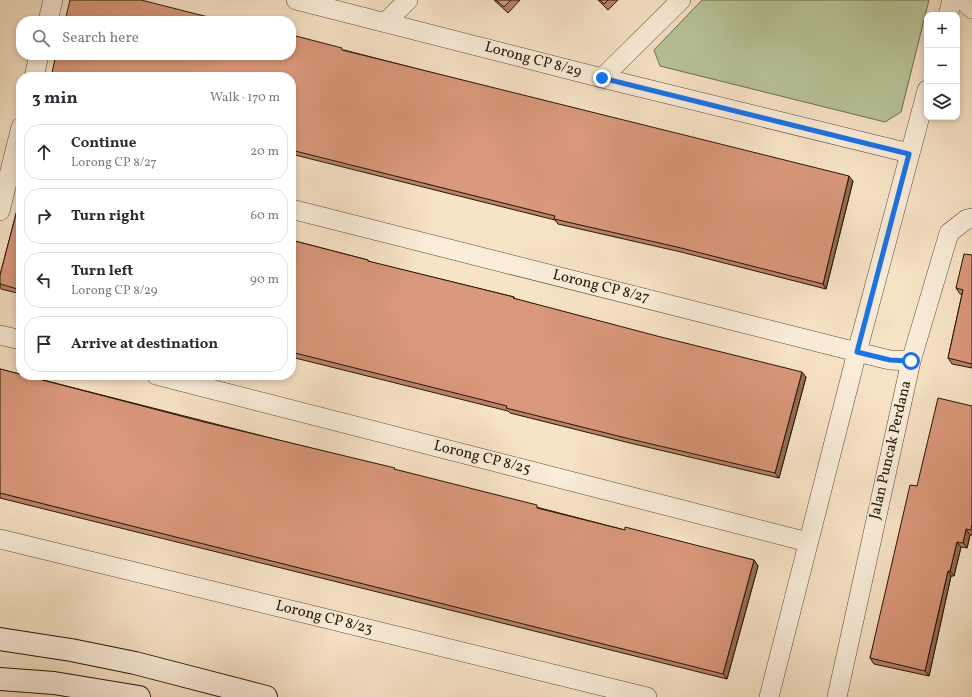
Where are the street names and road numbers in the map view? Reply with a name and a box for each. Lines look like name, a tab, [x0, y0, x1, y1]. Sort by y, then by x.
street label: Lorong CP 8/29	[482, 37, 584, 83]
street label: Lorong CP 8/27	[550, 265, 652, 309]
street label: Jalan Puncak Perdana	[865, 378, 917, 522]
street label: Lorong CP 8/25	[431, 436, 533, 480]
street label: Lorong CP 8/23	[273, 596, 375, 640]

